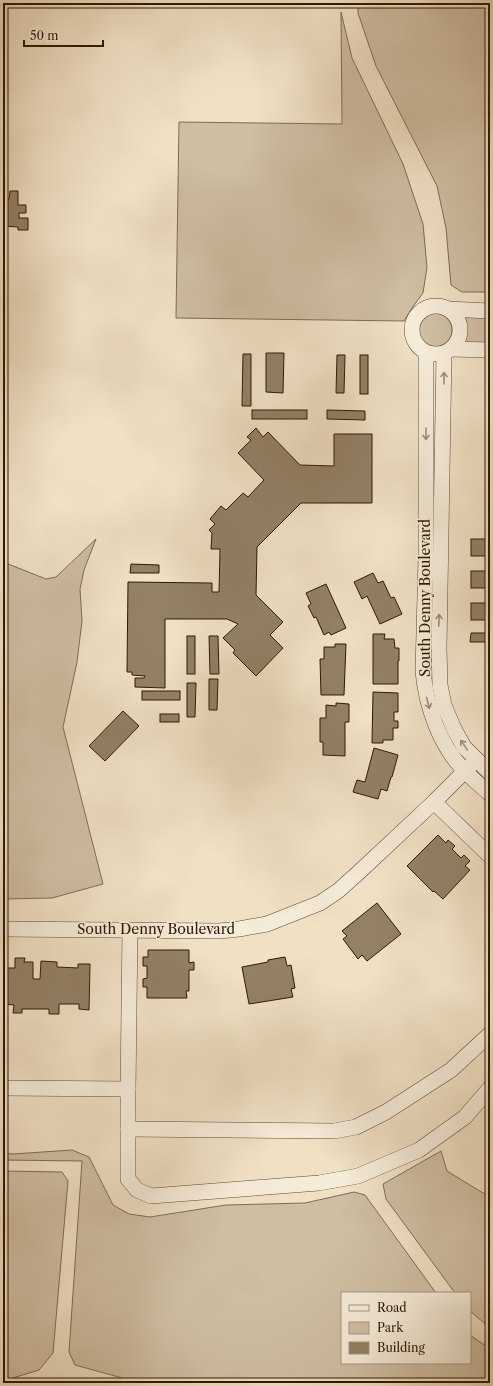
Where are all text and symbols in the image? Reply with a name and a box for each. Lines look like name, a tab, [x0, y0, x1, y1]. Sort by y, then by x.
scale bar	[24, 22, 103, 48]
text: 50 m	[30, 28, 59, 43]
one-way arrow	[440, 372, 448, 385]
one-way arrow	[422, 427, 430, 440]
street label: South Denny Boulevard	[416, 519, 434, 677]
one-way arrow	[436, 614, 443, 627]
one-way arrow	[425, 696, 433, 709]
one-way arrow	[459, 739, 468, 750]
street label: South Denny Boulevard	[77, 920, 235, 938]
legend	[341, 1292, 471, 1364]
text: Road	[377, 1300, 407, 1315]
text: Park	[377, 1320, 404, 1335]
text: Building	[377, 1340, 425, 1355]

